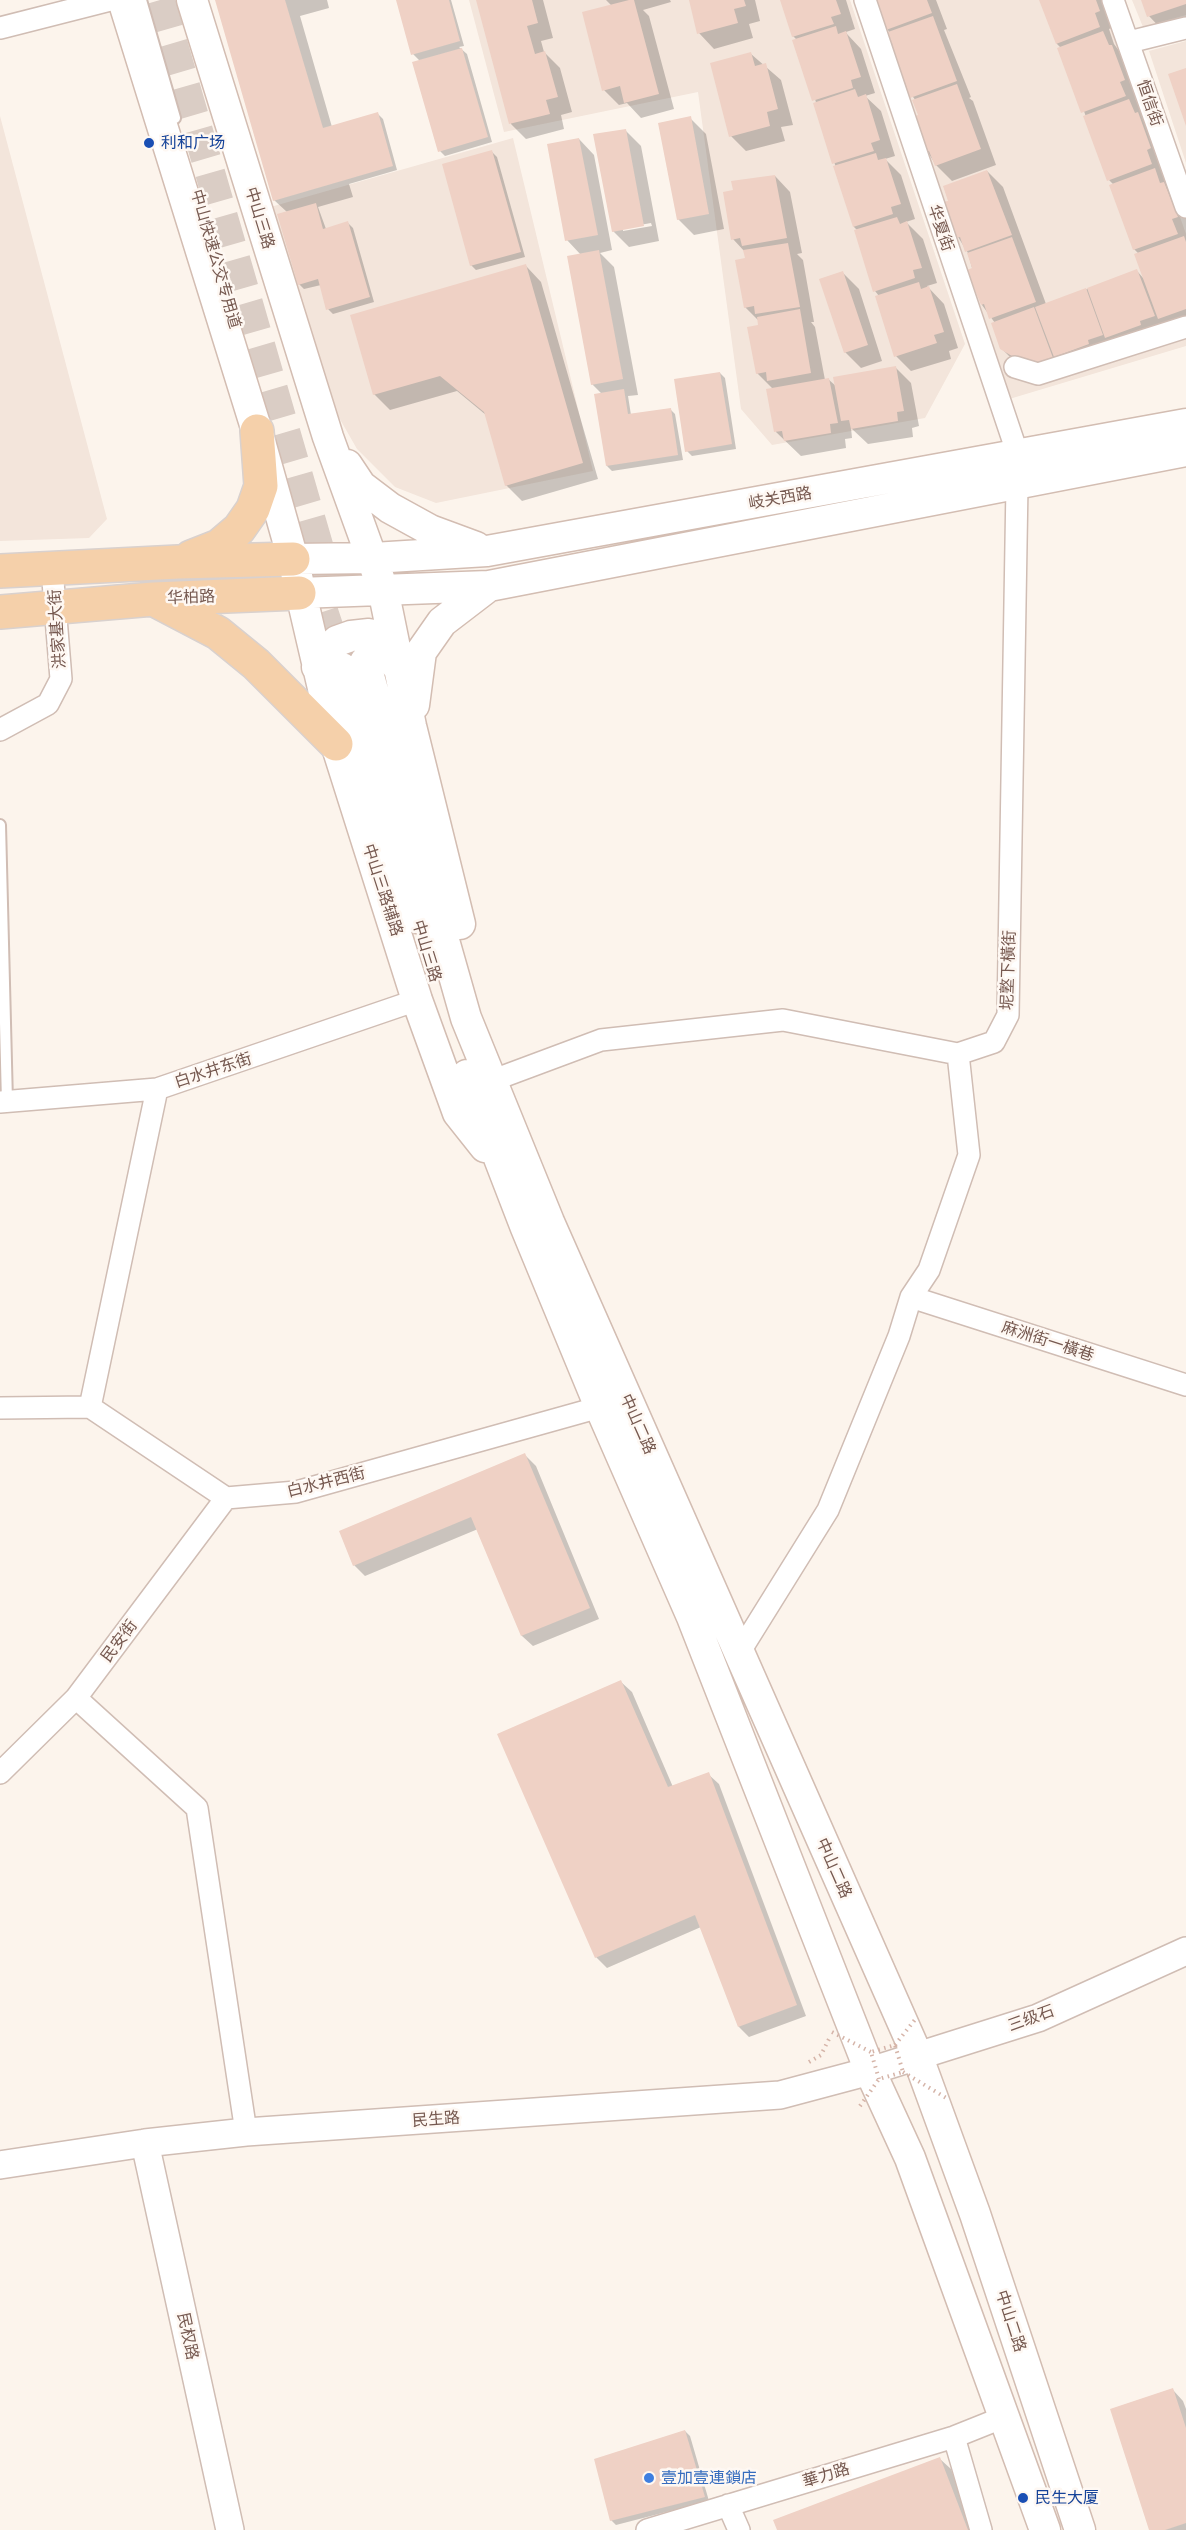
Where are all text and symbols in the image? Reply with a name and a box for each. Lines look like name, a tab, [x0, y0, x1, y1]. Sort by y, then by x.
street label: 恒信街	[1133, 77, 1167, 129]
place label: 利和广场	[161, 133, 225, 153]
marker: 利和广场	[142, 136, 156, 150]
street label: 中山三路	[241, 185, 279, 251]
street label: 中山快速公交专用道	[187, 187, 245, 331]
street label: 华夏街	[924, 202, 958, 254]
street label: 岐关西路	[747, 483, 813, 513]
street label: 华柏路	[167, 587, 215, 607]
street label: 洪家基大街	[45, 588, 69, 670]
street label: 中山三路辅路	[359, 841, 407, 939]
street label: 中山三路	[408, 918, 446, 984]
street label: 坭墪下橫街	[997, 930, 1019, 1010]
street label: 白水井东街	[172, 1049, 254, 1091]
street label: 麻洲街一橫巷	[999, 1317, 1097, 1365]
street label: 中山二路	[616, 1391, 660, 1457]
street label: 白水井西街	[285, 1463, 367, 1501]
street label: 民安街	[97, 1616, 141, 1666]
street label: 中山二路	[812, 1835, 856, 1901]
street label: 三级石	[1005, 2001, 1057, 2035]
street label: 民生路	[411, 2108, 461, 2130]
street label: 中山二路	[992, 2288, 1030, 2354]
street label: 民权路	[174, 2311, 202, 2361]
street label: 華力路	[800, 2459, 852, 2491]
place label: 壹加壹連鎖店	[661, 2468, 757, 2488]
marker: 壹加壹連鎖店	[642, 2471, 656, 2485]
place label: 民生大厦	[1035, 2488, 1099, 2508]
marker: 民生大厦	[1016, 2491, 1030, 2505]

